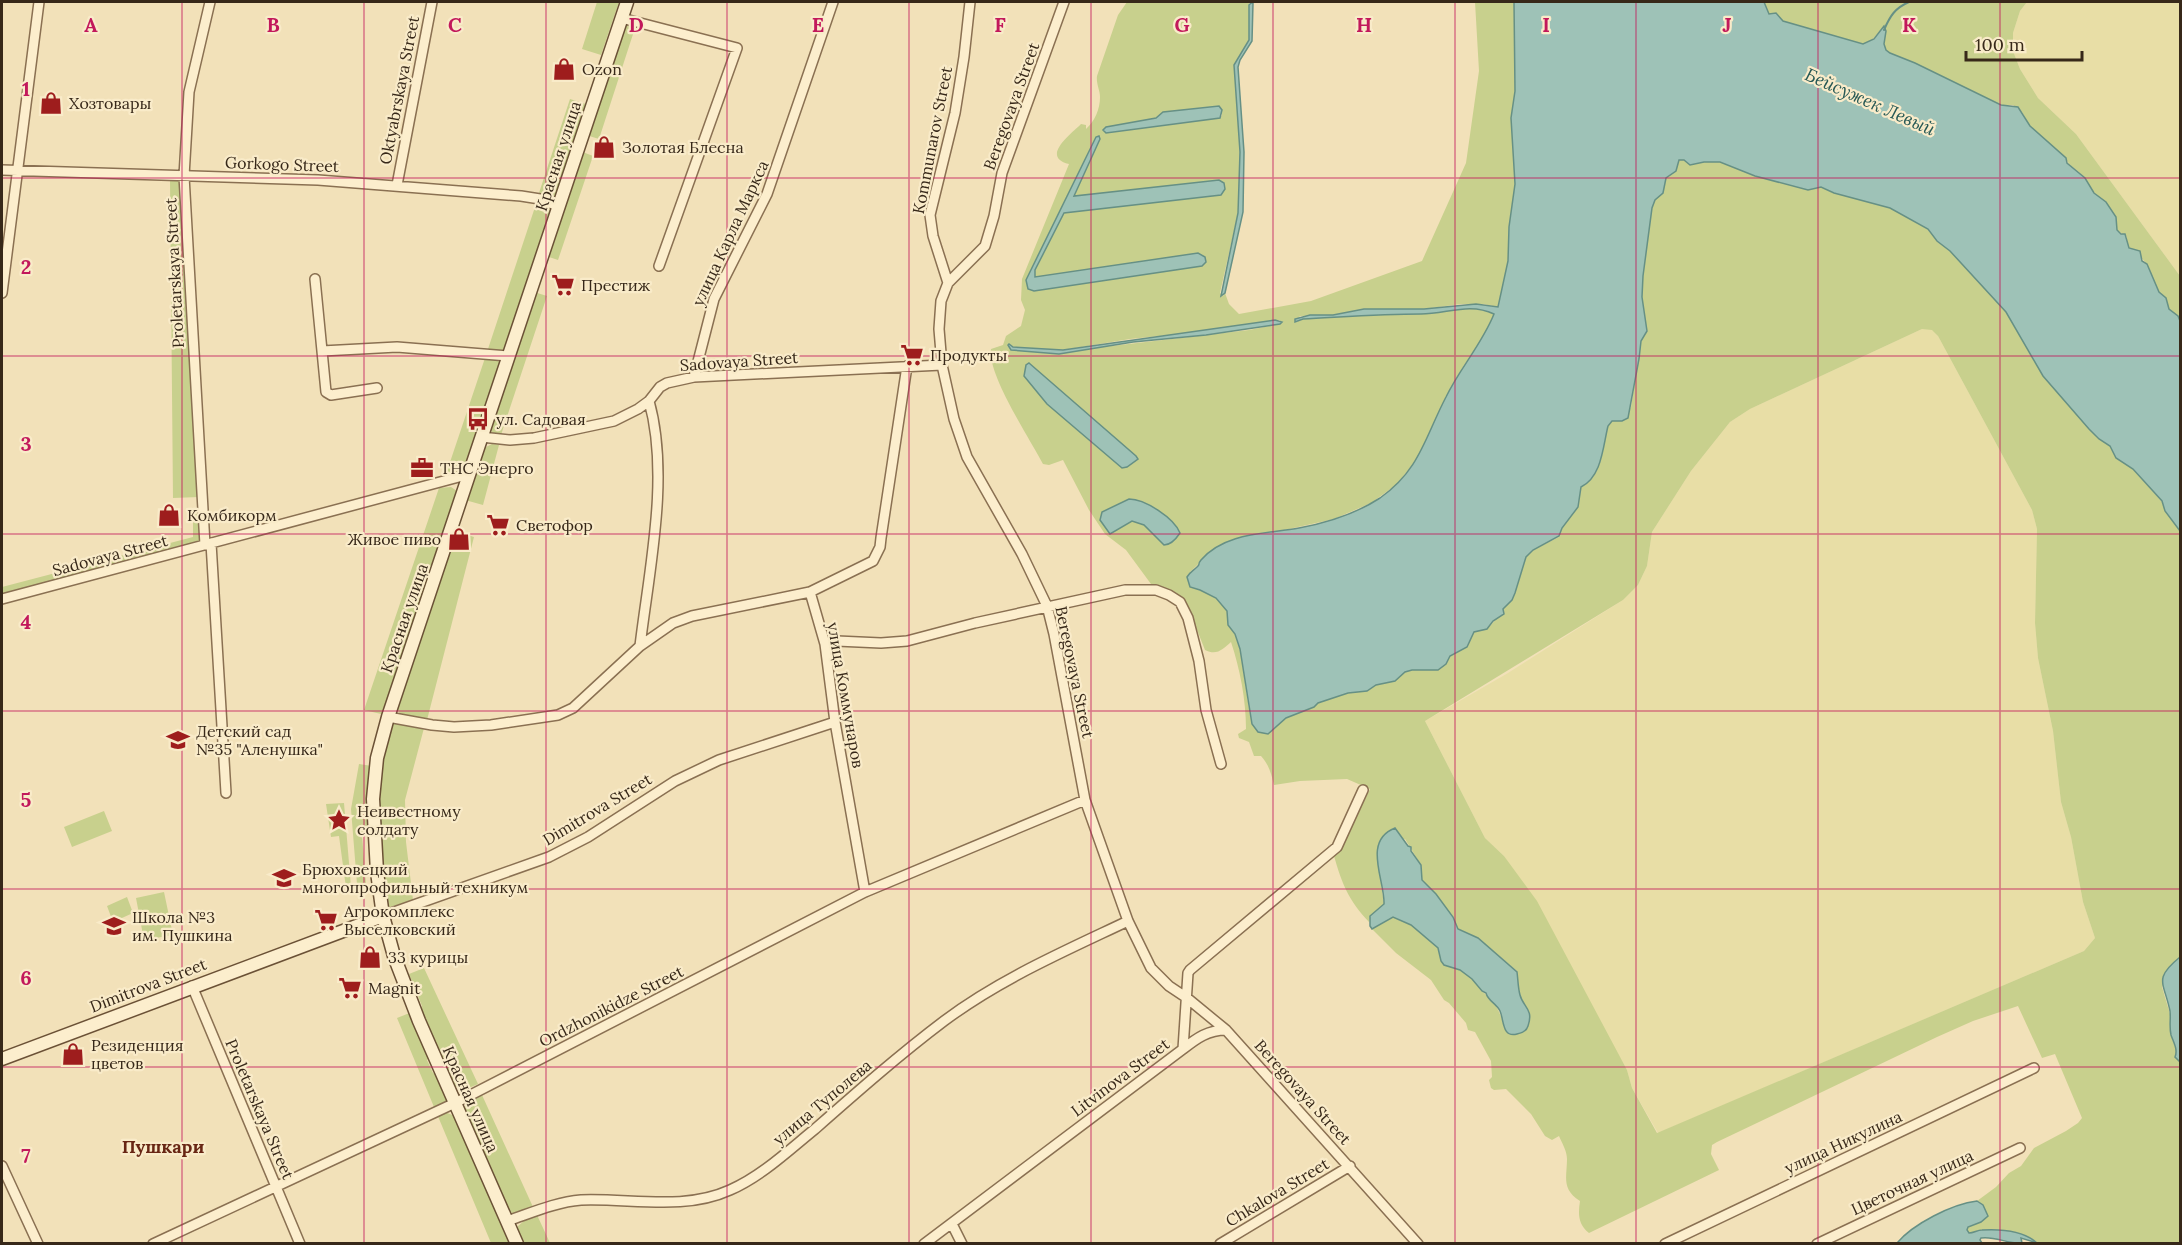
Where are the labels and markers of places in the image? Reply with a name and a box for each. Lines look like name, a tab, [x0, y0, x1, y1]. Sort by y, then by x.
shop icon: Ozon	[551, 56, 577, 82]
place label: Ozon	[582, 59, 622, 79]
shop icon: Хозтовары	[38, 90, 64, 116]
place label: Хозтовары	[69, 93, 152, 113]
shop icon: Золотая Блесна	[591, 134, 617, 160]
place label: Золотая Блесна	[622, 137, 744, 157]
supermarket icon: Престиж	[550, 272, 576, 298]
place label: Престиж	[581, 275, 651, 295]
supermarket icon: Продукты	[899, 342, 925, 368]
place label: Продукты	[930, 345, 1008, 365]
bus stop icon: ул. Садовая	[465, 406, 491, 432]
place label: ул. Садовая	[496, 409, 586, 429]
office icon: ТНС Энерго	[409, 455, 435, 481]
place label: ТНС Энерго	[440, 458, 534, 478]
shop icon: Комбикорм	[156, 502, 182, 528]
place label: Комбикорм	[187, 505, 277, 525]
supermarket icon: Светофор	[485, 512, 511, 538]
place label: Светофор	[516, 515, 593, 535]
shop icon: Живое пиво	[446, 526, 472, 552]
place label: Живое пиво	[347, 529, 441, 549]
place label: Детский сад №35 "Аленушка"	[196, 721, 323, 759]
school or university icon: Детский сад №35 "Аленушка"	[165, 727, 191, 753]
place label: Неивестному солдату	[357, 801, 461, 839]
place icon: Неивестному солдату	[326, 807, 352, 833]
place label: Брюховецкий многопрофильный техникум	[302, 859, 528, 897]
school or university icon: Брюховецкий многопрофильный техникум	[271, 865, 297, 891]
place label: Агрокомплекс Выселковский	[343, 901, 456, 939]
place label: Школа №3 им. Пушкина	[132, 907, 232, 945]
supermarket icon: Агрокомплекс Выселковский	[313, 907, 339, 933]
school or university icon: Школа №3 им. Пушкина	[101, 913, 127, 939]
shop icon: 33 курицы	[357, 944, 383, 970]
place label: 33 курицы	[388, 947, 468, 967]
supermarket icon: Magnit	[337, 975, 363, 1001]
place label: Magnit	[368, 978, 421, 998]
place label: Резиденция цветов	[91, 1035, 183, 1073]
shop icon: Резиденция цветов	[60, 1041, 86, 1067]

